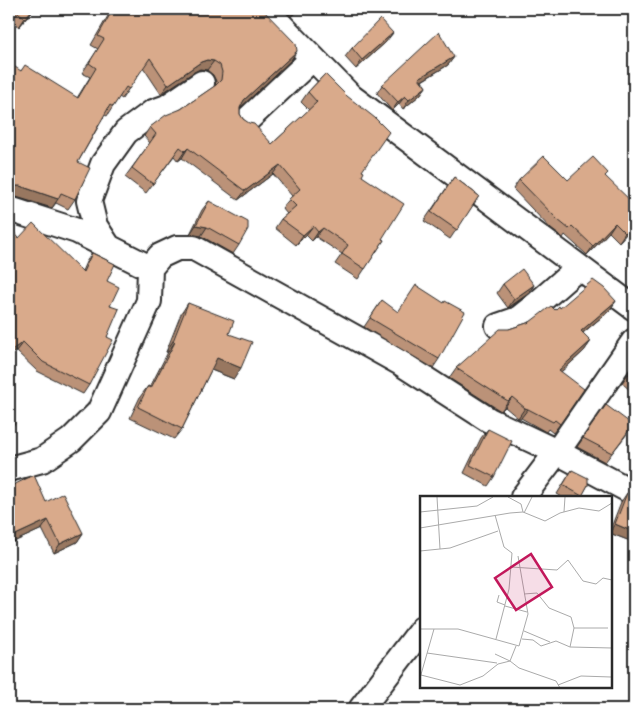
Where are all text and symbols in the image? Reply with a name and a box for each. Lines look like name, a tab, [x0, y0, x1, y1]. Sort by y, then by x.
inset map	[420, 496, 613, 688]

